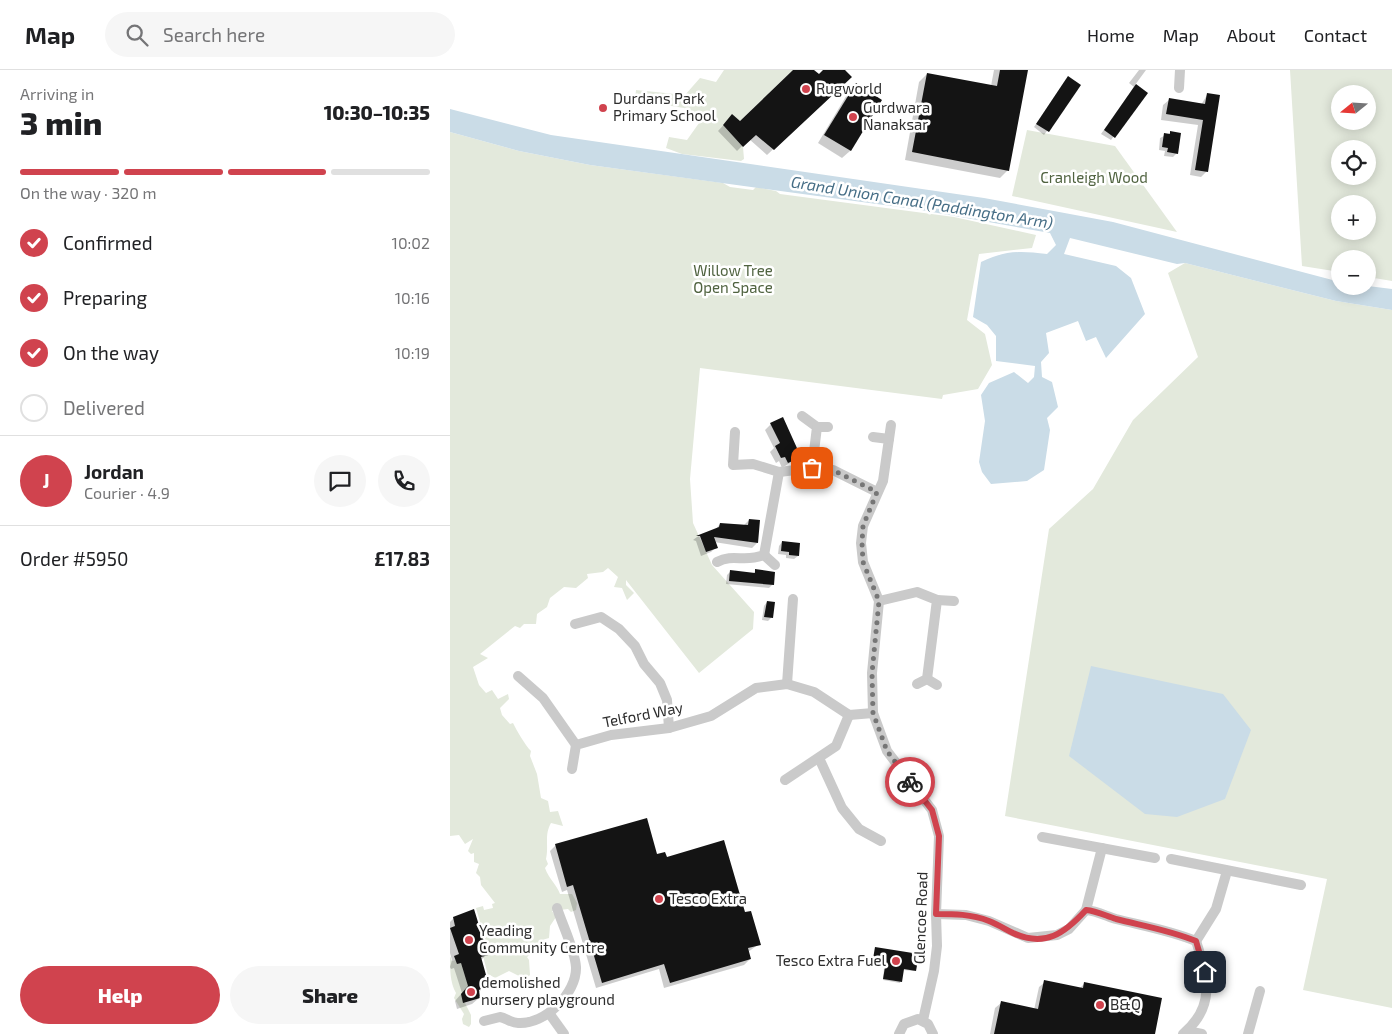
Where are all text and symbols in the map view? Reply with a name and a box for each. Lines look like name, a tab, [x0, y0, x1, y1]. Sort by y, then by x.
search box	[105, 12, 455, 57]
text: Map	[25, 20, 75, 49]
icon: search	[123, 21, 151, 49]
text: Search here	[163, 23, 265, 46]
text: Home	[1087, 24, 1135, 46]
text: Map	[1163, 24, 1199, 46]
text: About	[1227, 24, 1276, 46]
text: Contact	[1304, 24, 1367, 46]
place label: Rugworld	[816, 79, 882, 97]
marker: Rugworld	[800, 83, 812, 95]
text: Arriving in	[20, 84, 94, 103]
north arrow	[1331, 85, 1376, 130]
map controls	[1331, 85, 1376, 295]
place label: Durdans Park Primary School	[613, 89, 716, 124]
place label: Gurdwara Nanaksar	[863, 98, 930, 133]
text: 10:30–10:35	[324, 101, 430, 124]
marker: Durdans Park Primary School	[597, 102, 609, 114]
text: 3 min	[20, 103, 102, 141]
marker: Gurdwara Nanaksar	[847, 111, 859, 123]
button: locate	[1331, 140, 1376, 185]
park label: Cranleigh Wood	[1040, 168, 1148, 186]
water label: Grand Union Canal (Paddington Arm)	[790, 171, 1055, 232]
text: On the way · 320 m	[20, 183, 157, 202]
button: +	[1331, 195, 1376, 240]
icon: check	[20, 229, 48, 257]
text: Confirmed	[63, 231, 153, 254]
text: 10:02	[392, 233, 430, 252]
button: −	[1331, 250, 1376, 295]
park label: Willow Tree Open Space	[693, 261, 773, 296]
icon: check	[20, 284, 48, 312]
text: Preparing	[63, 286, 147, 309]
text: 10:16	[395, 288, 430, 307]
icon: check	[20, 339, 48, 367]
text: On the way	[63, 341, 159, 364]
text: 10:19	[395, 343, 430, 362]
text: Delivered	[63, 396, 145, 419]
pin	[791, 447, 833, 489]
icon: bag	[798, 454, 826, 482]
button: chat	[314, 455, 366, 507]
button: phone	[378, 455, 430, 507]
text: Jordan	[84, 460, 144, 483]
text: J	[42, 469, 50, 492]
text: Courier · 4.9	[84, 483, 170, 502]
text: Order #5950	[20, 547, 128, 570]
text: £17.83	[374, 547, 430, 570]
street label: Telford Way	[601, 697, 685, 731]
courier	[885, 757, 935, 807]
icon: bike	[896, 768, 924, 796]
street label: Glencoe Road	[909, 872, 931, 964]
place label: Tesco Extra	[669, 889, 747, 907]
marker: Tesco Extra	[653, 893, 665, 905]
place label: Yeading Community Centre	[479, 921, 605, 956]
marker: Yeading Community Centre	[463, 934, 475, 946]
place label: Tesco Extra Fuel	[776, 951, 887, 969]
pin	[1184, 951, 1226, 993]
marker: Tesco Extra Fuel	[890, 955, 902, 967]
icon: home	[1191, 958, 1219, 986]
button: Help	[20, 966, 220, 1024]
button: Share	[230, 966, 430, 1024]
place label: demolished nursery playground	[481, 973, 615, 1008]
marker: demolished nursery playground	[465, 986, 477, 998]
place label: B&Q	[1110, 995, 1141, 1014]
marker: B&Q	[1094, 999, 1106, 1011]

